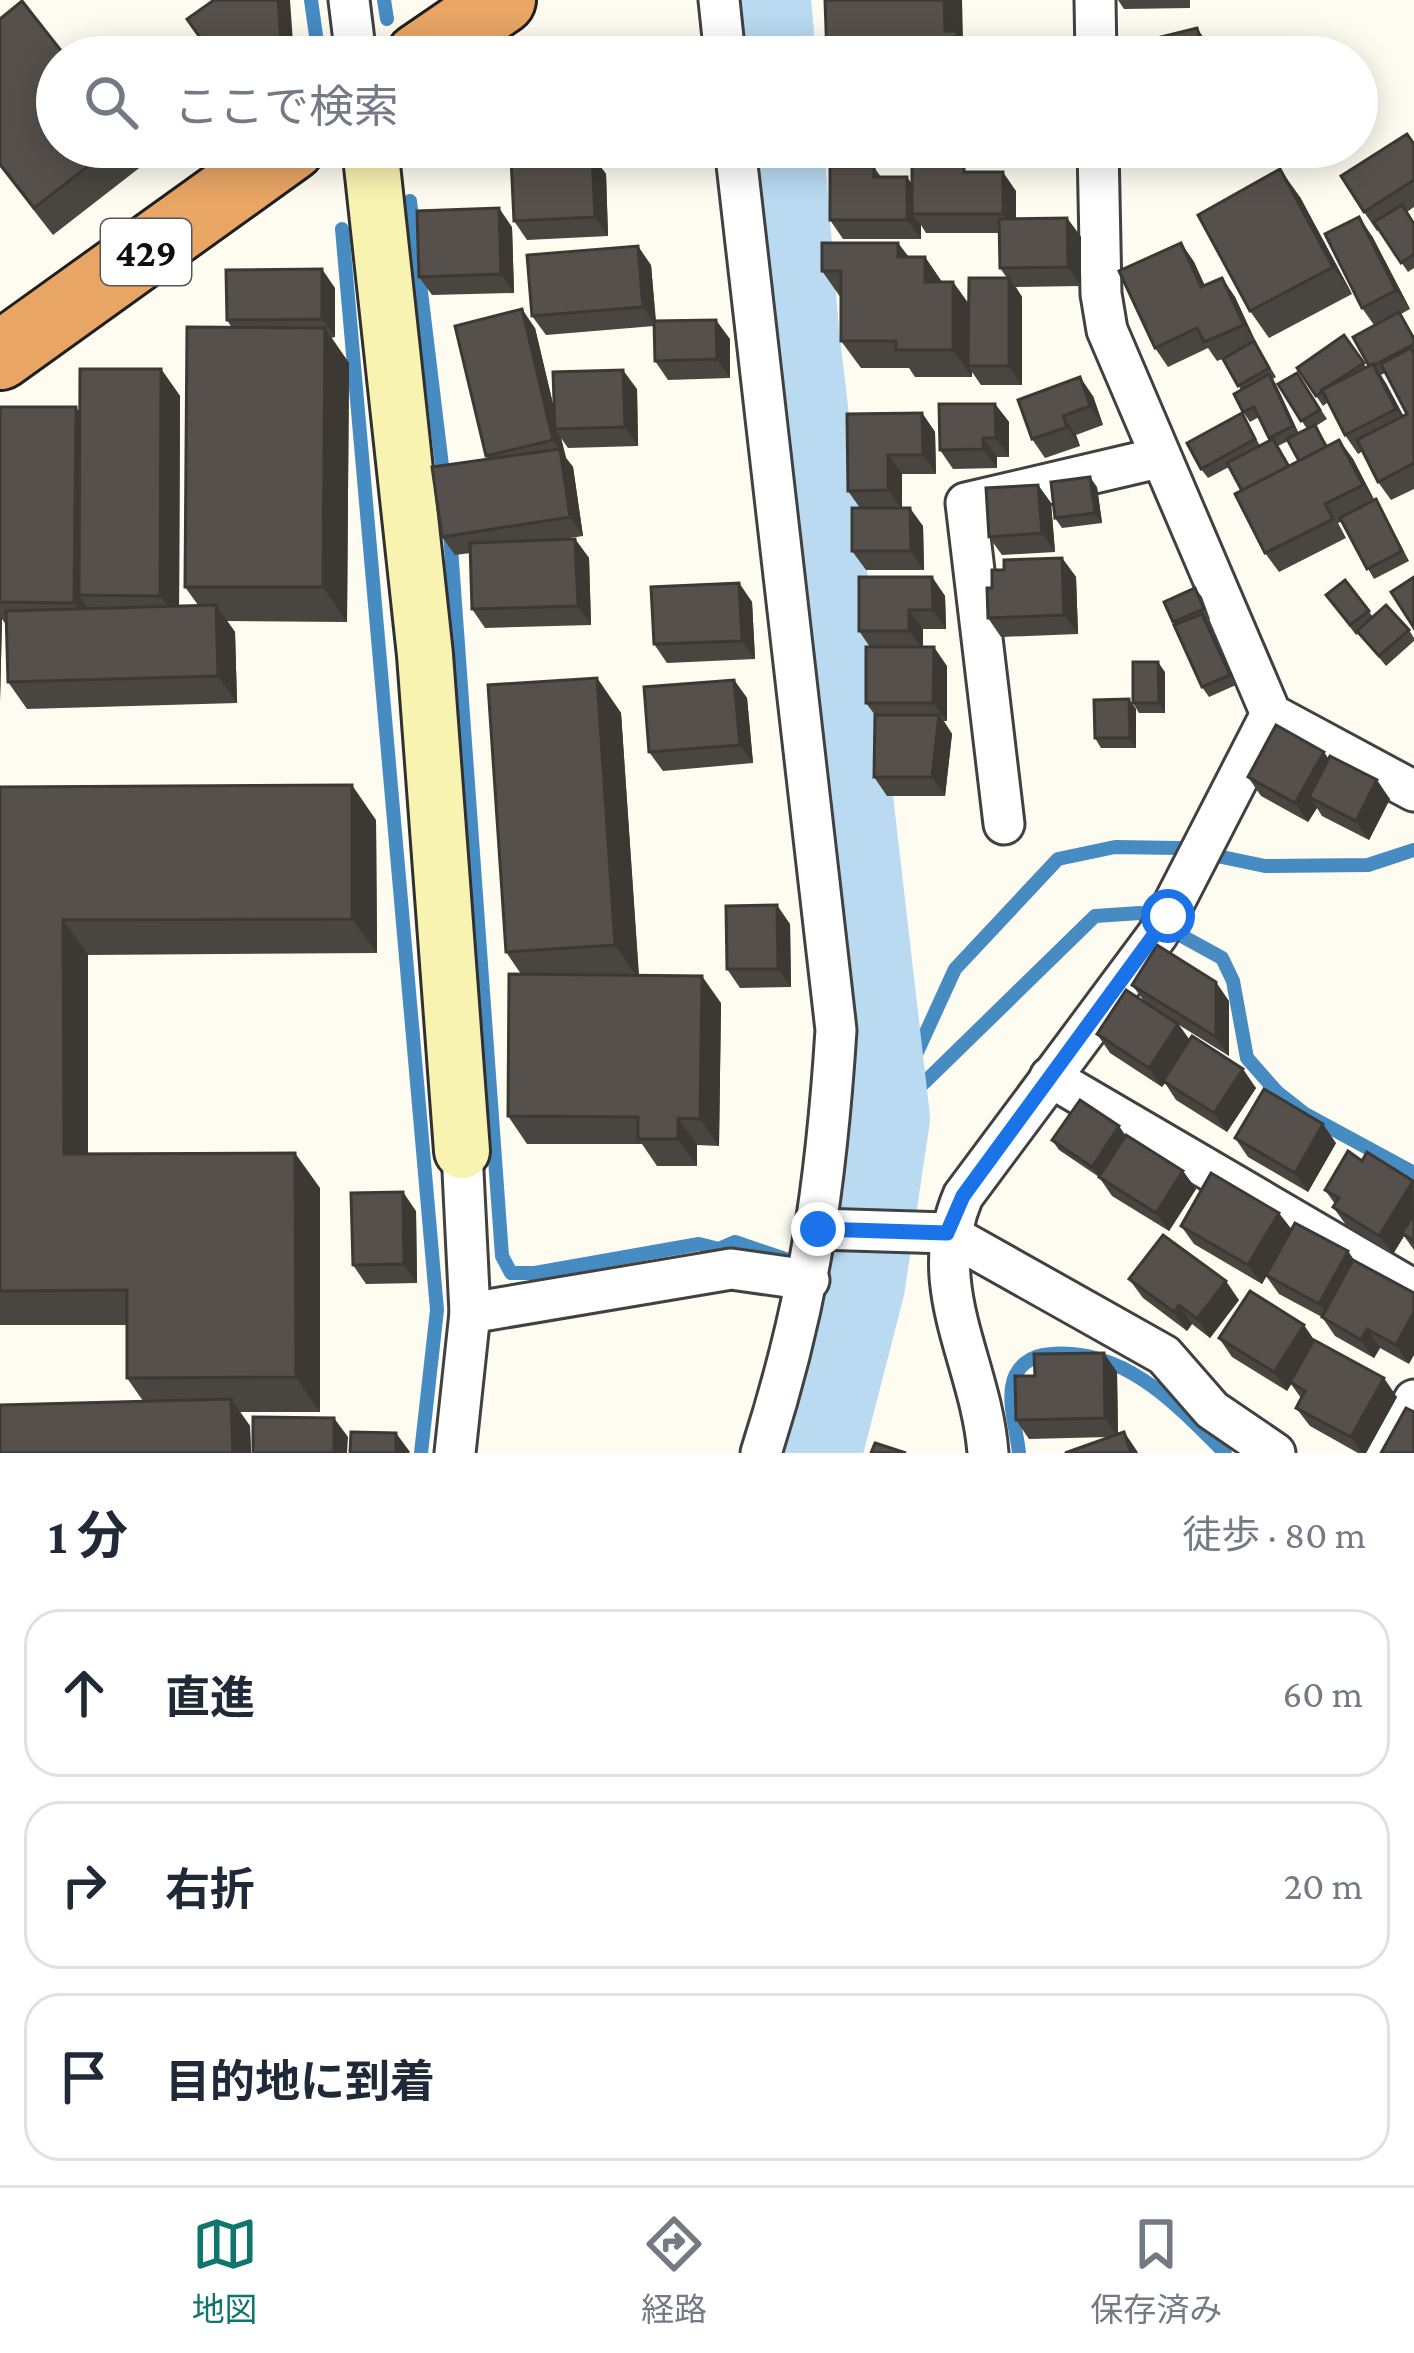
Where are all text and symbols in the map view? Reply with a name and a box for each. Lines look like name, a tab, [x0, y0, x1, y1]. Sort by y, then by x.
search box	[36, 36, 1378, 168]
icon: search	[78, 69, 144, 135]
text: ここで検索	[174, 82, 399, 132]
road number: 429	[101, 219, 191, 285]
route start	[1141, 889, 1195, 943]
route end	[791, 1202, 845, 1256]
text: 1 分	[48, 1507, 128, 1564]
text: 徒歩 · 80 m	[1182, 1513, 1366, 1556]
icon: ahead	[51, 1660, 117, 1726]
text: 60 m	[1282, 1672, 1363, 1715]
text: 直進	[165, 1673, 255, 1723]
icon: right	[51, 1852, 117, 1918]
text: 20 m	[1284, 1864, 1363, 1907]
text: 右折	[165, 1865, 255, 1915]
icon: arrive	[51, 2044, 117, 2110]
text: 目的地に到着	[165, 2057, 435, 2107]
tab: 地図	[192, 2211, 258, 2331]
tab: 経路	[641, 2211, 707, 2331]
tab: 保存済み	[1090, 2211, 1222, 2331]

